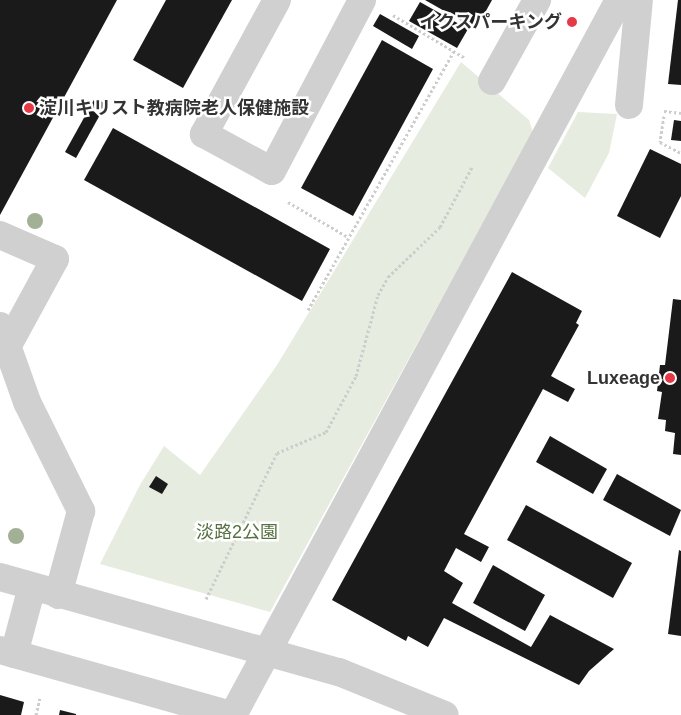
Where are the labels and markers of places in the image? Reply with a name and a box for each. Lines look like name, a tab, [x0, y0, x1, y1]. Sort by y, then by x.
place label: イクスパーキング	[418, 11, 562, 33]
marker: イクスパーキング	[566, 16, 578, 28]
place label: 淀川キリスト教病院老人保健施設	[39, 97, 309, 119]
marker: 淀川キリスト教病院老人保健施設	[23, 102, 35, 114]
place label: Luxeage	[587, 367, 660, 389]
marker: Luxeage	[664, 372, 676, 384]

